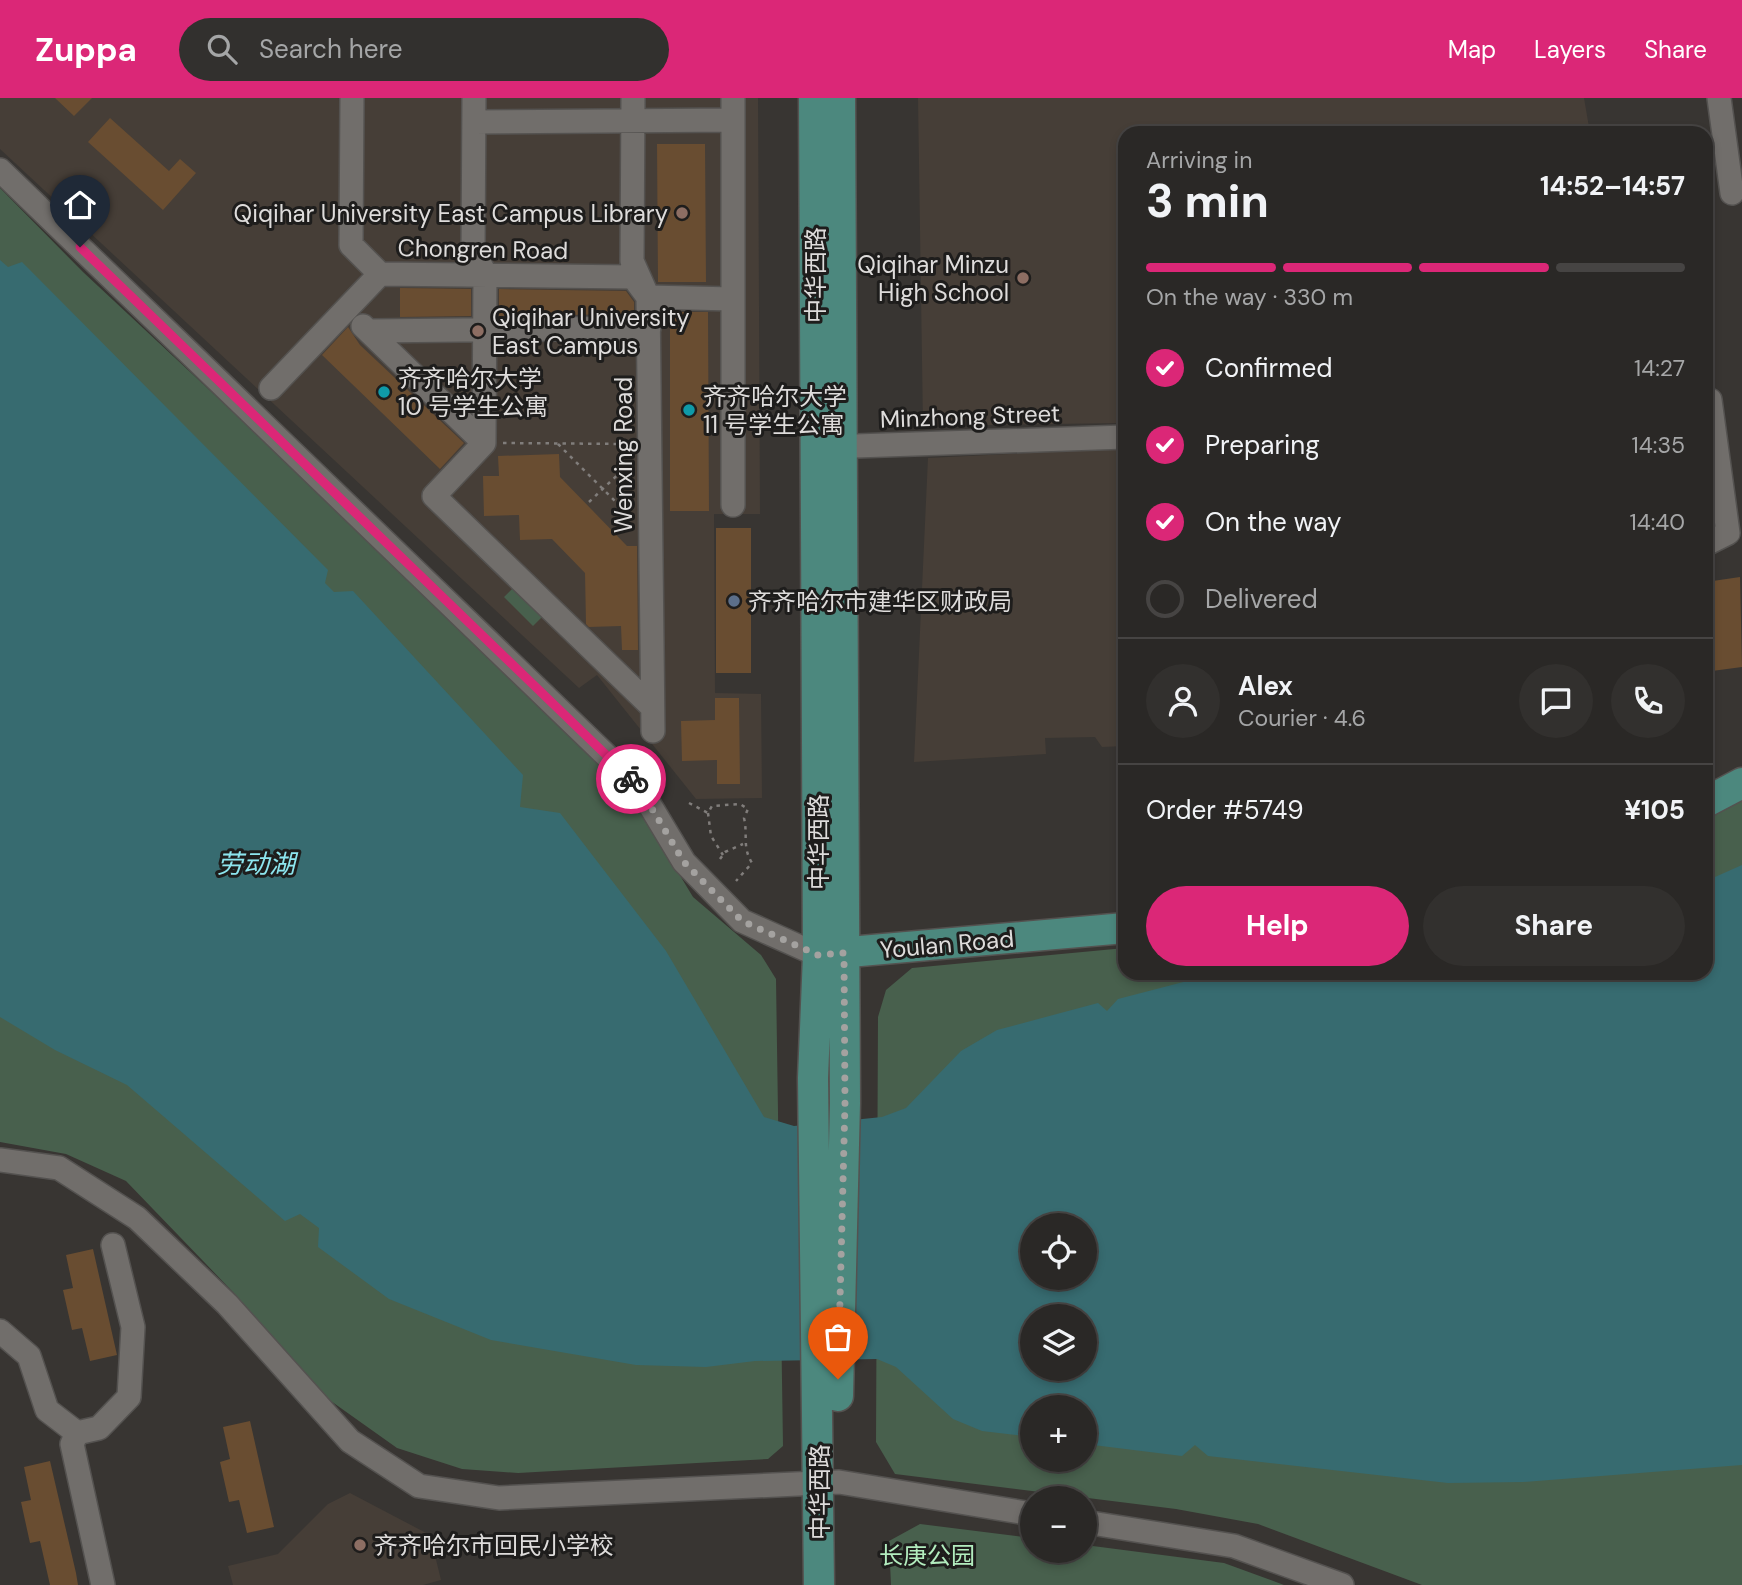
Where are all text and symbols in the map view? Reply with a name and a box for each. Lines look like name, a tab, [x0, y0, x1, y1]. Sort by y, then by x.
search box	[179, 18, 669, 81]
text: Zuppa	[35, 28, 137, 71]
icon: search	[203, 30, 241, 68]
text: Search here	[259, 32, 402, 66]
text: Map	[1448, 34, 1496, 65]
text: Layers	[1534, 34, 1606, 65]
text: Share	[1644, 34, 1707, 65]
text: Arriving in	[1146, 145, 1252, 175]
text: 14:52–14:57	[1540, 169, 1685, 203]
text: 3 min	[1146, 171, 1269, 231]
pin	[50, 175, 110, 247]
icon: home	[61, 186, 99, 224]
place label: Qiqihar University East Campus Library	[234, 198, 668, 229]
marker: Qiqihar University East Campus Library	[674, 205, 690, 221]
street label: 中华西路	[800, 227, 831, 323]
street label: Chongren Road	[397, 232, 569, 266]
place label: Qiqihar Minzu High School	[857, 249, 1009, 308]
marker: Qiqihar Minzu High School	[1015, 270, 1031, 286]
text: On the way · 330 m	[1146, 282, 1353, 312]
place label: Qiqihar University East Campus	[492, 302, 690, 361]
marker: Qiqihar University East Campus	[470, 323, 486, 339]
icon: check	[1146, 349, 1184, 387]
text: Confirmed	[1205, 351, 1332, 385]
text: 14:27	[1634, 353, 1685, 383]
place label: 齐齐哈尔大学 10 号学生公寓	[398, 363, 548, 422]
street label: Wenxing Road	[608, 377, 639, 533]
place label: 齐齐哈尔大学 11 号学生公寓	[703, 381, 847, 440]
marker: 齐齐哈尔大学 10 号学生公寓	[376, 384, 392, 400]
street label: Minzhong Street	[879, 397, 1061, 435]
marker: 齐齐哈尔大学 11 号学生公寓	[681, 402, 697, 418]
icon: check	[1146, 426, 1184, 464]
text: Preparing	[1205, 428, 1320, 462]
text: 14:35	[1632, 430, 1685, 460]
icon: check	[1146, 503, 1184, 541]
text: On the way	[1205, 505, 1341, 539]
text: 14:40	[1630, 507, 1685, 537]
text: Delivered	[1205, 582, 1318, 616]
place label: 齐齐哈尔市建华区财政局	[748, 586, 1012, 617]
marker: 齐齐哈尔市建华区财政局	[726, 593, 742, 609]
button: person	[1146, 664, 1220, 738]
button: chat	[1519, 664, 1593, 738]
button: phone	[1611, 664, 1685, 738]
text: Alex	[1238, 669, 1293, 703]
text: Courier · 4.6	[1238, 703, 1366, 733]
courier	[596, 744, 666, 814]
icon: bike	[612, 760, 650, 798]
text: Order #5749	[1146, 793, 1304, 827]
text: ¥105	[1624, 793, 1685, 827]
street label: 中华西路	[803, 794, 834, 890]
water label: 劳动湖	[217, 847, 299, 881]
button: Help	[1146, 886, 1409, 966]
button: Share	[1423, 886, 1685, 966]
street label: Youlan Road	[879, 923, 1015, 965]
map controls	[1020, 1213, 1097, 1563]
button: locate	[1020, 1213, 1097, 1290]
button: layers	[1020, 1304, 1097, 1381]
pin	[808, 1307, 868, 1379]
icon: bag	[819, 1318, 857, 1356]
button: +	[1020, 1395, 1097, 1472]
street label: 中华西路	[804, 1444, 835, 1540]
button: −	[1020, 1486, 1097, 1563]
place label: 齐齐哈尔市回民小学校	[374, 1530, 614, 1561]
marker: 齐齐哈尔市回民小学校	[352, 1537, 368, 1553]
park label: 长庚公园	[879, 1540, 975, 1571]

